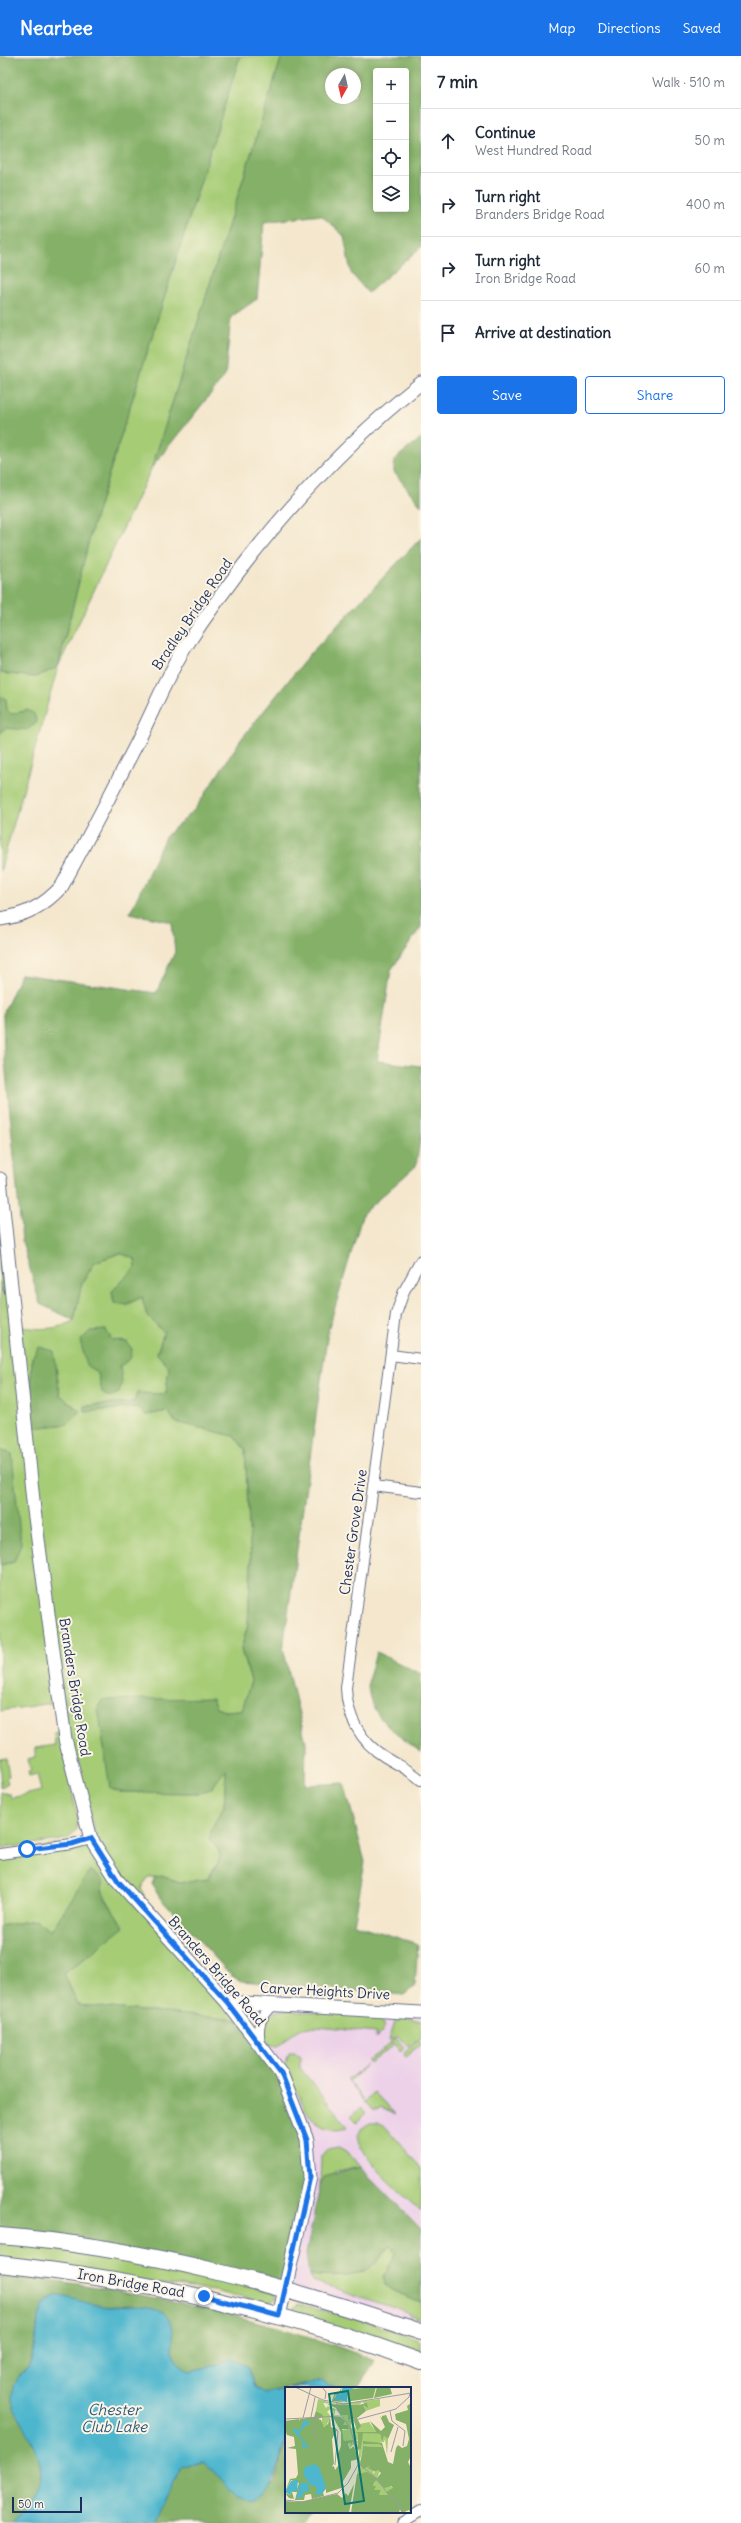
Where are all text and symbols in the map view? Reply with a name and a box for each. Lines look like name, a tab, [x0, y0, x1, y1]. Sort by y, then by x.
text: Nearbee	[20, 16, 93, 40]
text: Map	[548, 19, 575, 37]
text: Directions	[597, 19, 661, 37]
text: Saved	[683, 19, 721, 37]
north arrow	[325, 68, 361, 104]
map controls	[373, 68, 409, 212]
button: +	[373, 68, 409, 104]
text: 7 min	[437, 71, 478, 93]
text: Walk · 510 m	[652, 74, 725, 91]
button: −	[373, 104, 409, 140]
text: Continue	[475, 123, 536, 142]
icon: ahead	[437, 130, 459, 152]
text: 50 m	[694, 132, 725, 149]
button: locate	[373, 140, 409, 176]
text: West Hundred Road	[475, 142, 592, 159]
button: layers	[373, 176, 409, 212]
text: Turn right	[475, 187, 540, 206]
icon: right	[437, 194, 459, 216]
text: 400 m	[686, 196, 725, 213]
text: Branders Bridge Road	[475, 206, 605, 223]
text: Turn right	[475, 251, 540, 270]
icon: right	[437, 258, 459, 280]
text: 60 m	[694, 260, 725, 277]
text: Iron Bridge Road	[475, 270, 576, 287]
icon: arrive	[437, 322, 459, 344]
text: Arrive at destination	[475, 323, 611, 342]
button: Save	[437, 376, 577, 414]
button: Share	[585, 376, 725, 414]
street label: Bradley Bridge Road	[148, 555, 236, 673]
street label: Chester Grove Drive	[335, 1468, 371, 1596]
street label: Branders Bridge Road	[55, 1617, 95, 1757]
route start	[18, 1840, 36, 1858]
street label: Branders Bridge Road	[164, 1912, 270, 2030]
street label: Carver Heights Drive	[260, 1979, 390, 2003]
street label: Iron Bridge Road	[76, 2265, 186, 2301]
route end	[195, 2287, 213, 2305]
inset map	[285, 2387, 411, 2513]
water label: Chester Club Lake	[81, 2400, 148, 2436]
scale bar	[12, 2495, 82, 2514]
text: 50 m	[18, 2497, 44, 2511]

